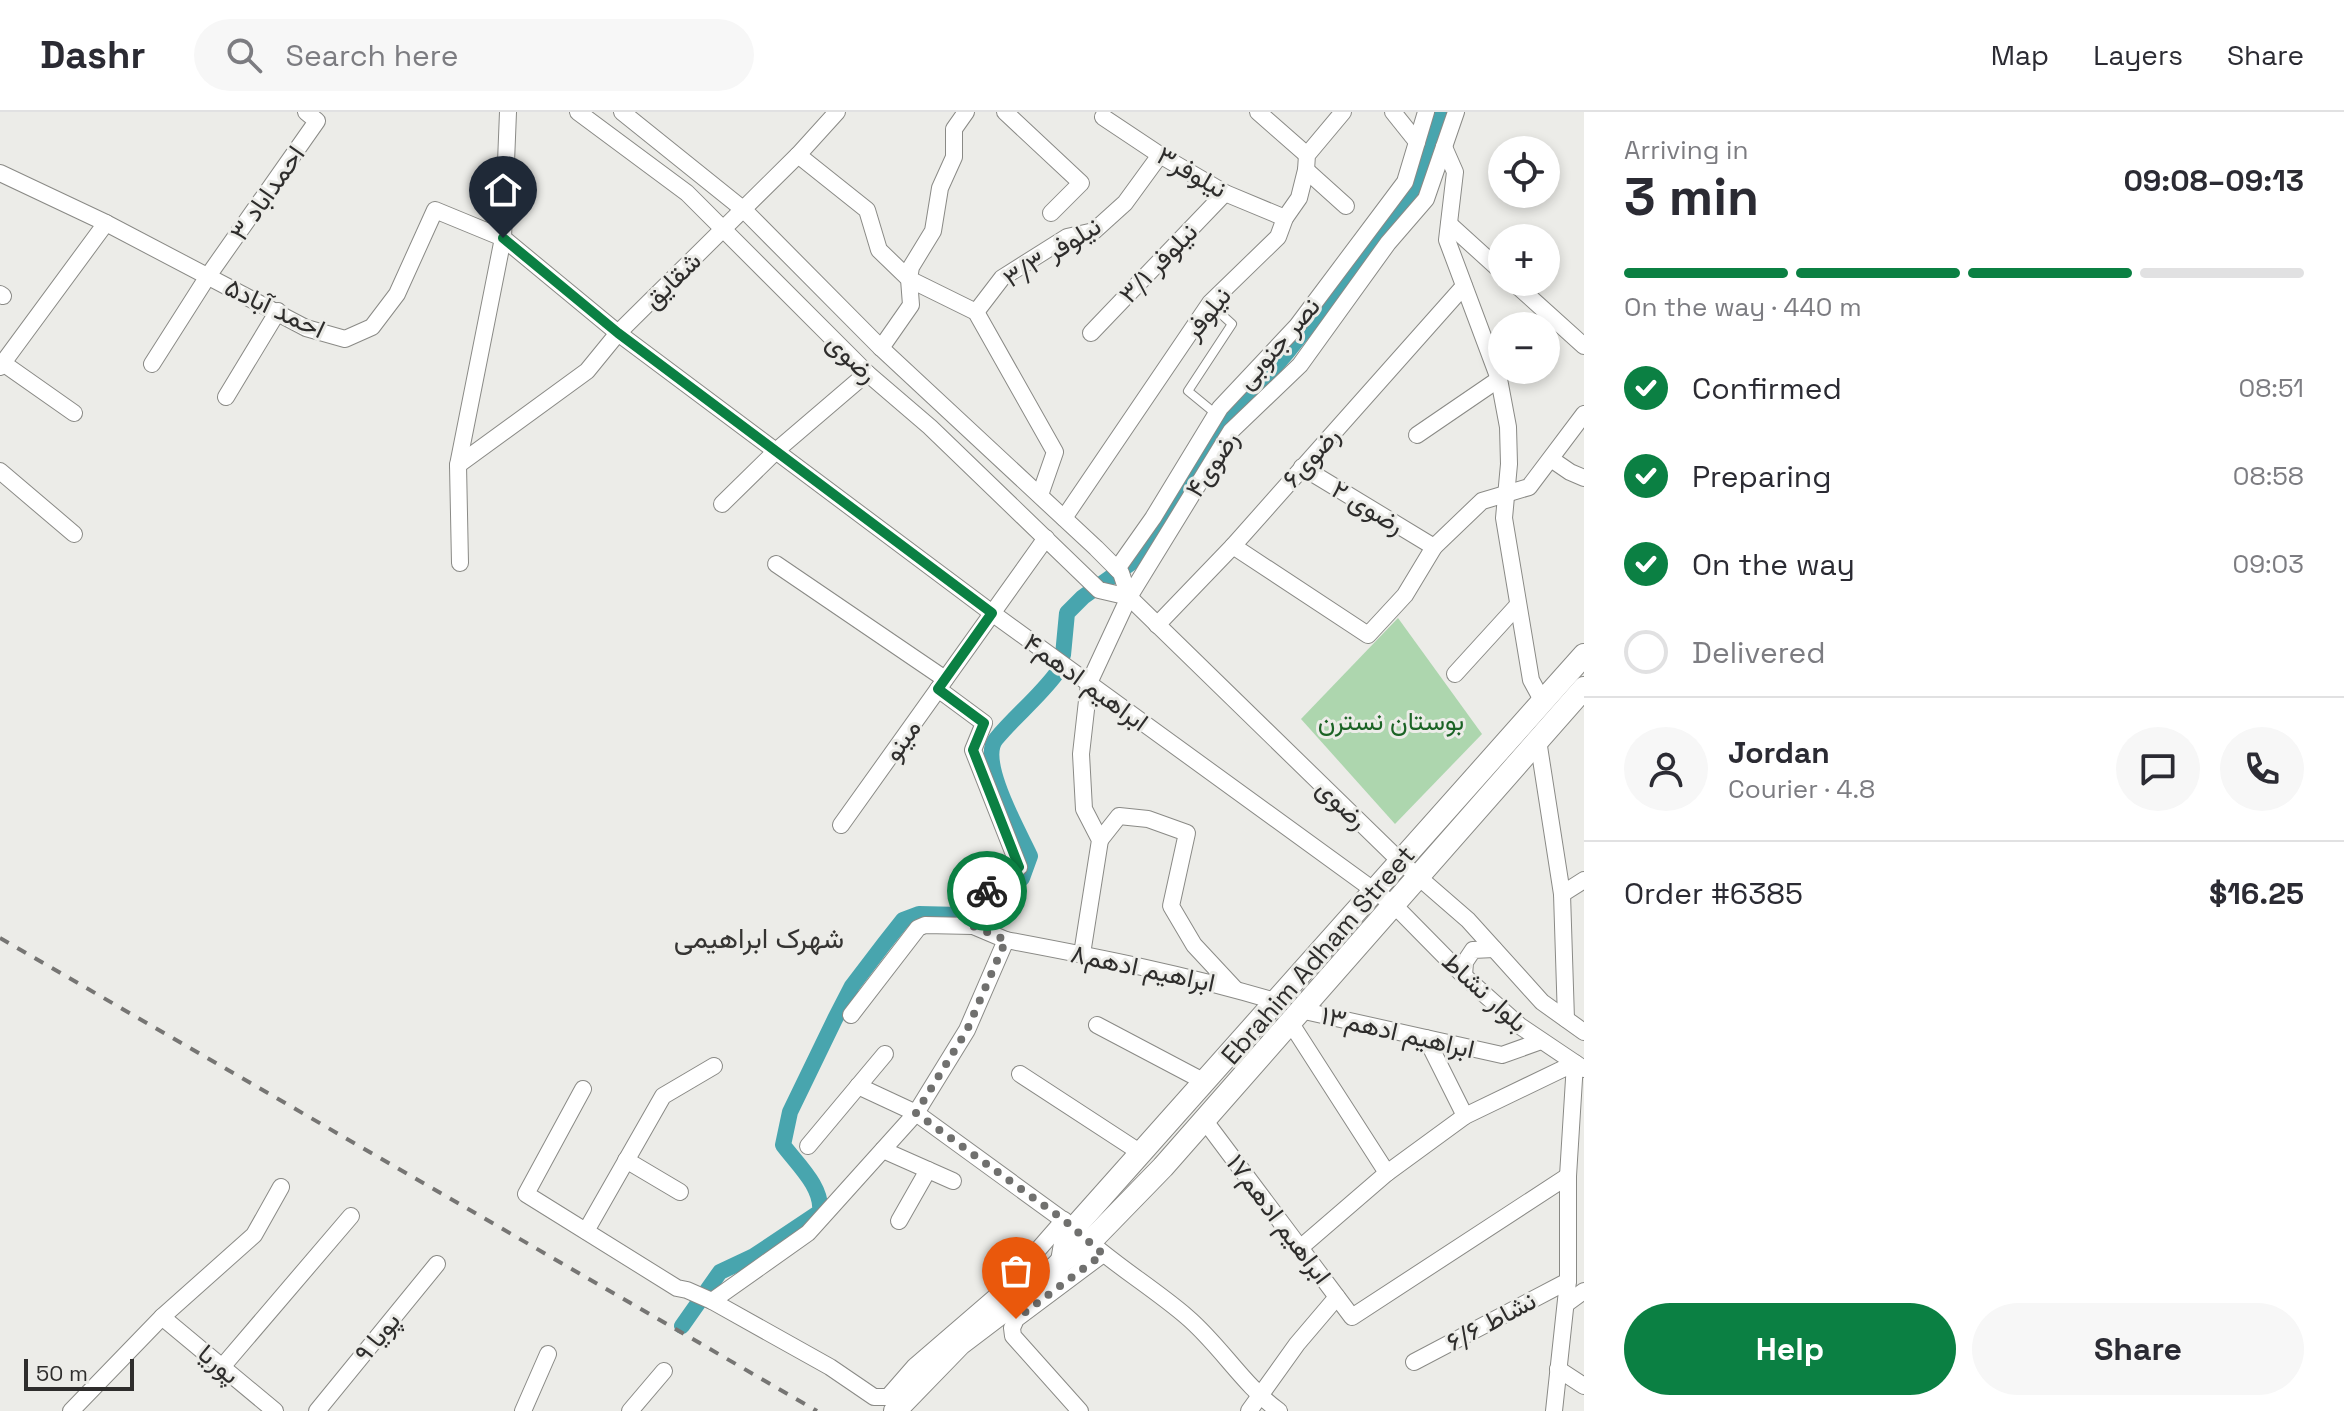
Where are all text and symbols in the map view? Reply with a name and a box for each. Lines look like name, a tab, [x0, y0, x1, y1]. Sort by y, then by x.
search box	[194, 19, 754, 91]
text: Dashr	[40, 31, 146, 79]
icon: search	[222, 33, 266, 77]
text: Search here	[286, 36, 458, 75]
text: Map	[1991, 37, 2049, 73]
text: Layers	[2093, 37, 2183, 73]
text: Share	[2227, 37, 2304, 73]
text: Arriving in	[1624, 133, 1748, 167]
map controls	[1488, 136, 1560, 384]
button: locate	[1488, 136, 1560, 208]
street label: نیلوفر۳	[1151, 138, 1233, 206]
street label: احمداباد ۳	[222, 139, 312, 247]
pin	[469, 156, 537, 238]
text: 09:08–09:13	[2123, 161, 2304, 200]
text: 3 min	[1624, 164, 1759, 230]
icon: home	[481, 168, 525, 212]
street label: نیلوفر ۳/۳	[997, 209, 1107, 295]
street label: نیلوفر ۳/۱	[1111, 215, 1205, 311]
button: +	[1488, 224, 1560, 296]
street label: شقایق	[636, 244, 708, 316]
street label: احمد آباد۵	[219, 270, 331, 346]
street label: نیلوفر	[1175, 280, 1239, 347]
street label: نصر جنوبی	[1229, 290, 1327, 396]
text: On the way · 440 m	[1624, 290, 1862, 324]
button: −	[1488, 312, 1560, 384]
street label: رضوی	[819, 325, 885, 391]
icon: check	[1624, 366, 1668, 410]
text: Confirmed	[1692, 369, 1842, 408]
text: 08:51	[2238, 371, 2304, 405]
street label: رضوی۶	[1275, 419, 1347, 495]
street label: رضوی۴	[1177, 424, 1247, 504]
icon: check	[1624, 454, 1668, 498]
text: Preparing	[1692, 457, 1831, 496]
text: 08:58	[2233, 459, 2304, 493]
street label: رضوی ۲	[1325, 472, 1411, 542]
icon: check	[1624, 542, 1668, 586]
text: On the way	[1692, 545, 1855, 584]
text: 09:03	[2232, 547, 2304, 581]
street label: ابراهیم ادهم۴	[1017, 625, 1155, 739]
text: Delivered	[1692, 633, 1826, 672]
park label: بوستان نسترن	[1318, 704, 1464, 738]
street label: مینو	[876, 712, 928, 768]
button: person	[1624, 727, 1708, 811]
button: chat	[2116, 727, 2200, 811]
button: phone	[2220, 727, 2304, 811]
text: Jordan	[1728, 733, 1830, 772]
street label: رضوی	[1309, 771, 1375, 837]
text: Courier · 4.8	[1728, 772, 1875, 806]
street label: Ebrahim Adham Street	[1214, 838, 1422, 1072]
courier	[947, 851, 1027, 931]
icon: bike	[965, 869, 1009, 913]
text: Order #6385	[1624, 874, 1803, 913]
text: $16.25	[2209, 874, 2304, 913]
district label: شهرک ابراهیمی	[674, 920, 844, 956]
street label: ابراهیم ادهم۸	[1068, 936, 1218, 1000]
street label: بلوار نشاط	[1435, 944, 1535, 1040]
street label: ابراهیم ادهم۱۳	[1318, 998, 1478, 1066]
street label: ابراهیم ادهم۱۷	[1219, 1147, 1339, 1291]
pin	[982, 1237, 1050, 1319]
icon: bag	[994, 1249, 1038, 1293]
street label: نشاط ۶/۶	[1440, 1283, 1542, 1359]
button: Help	[1624, 1303, 1956, 1395]
button: Share	[1972, 1303, 2304, 1395]
street label: پویا ۹	[346, 1305, 408, 1370]
street label: پوریا	[190, 1337, 247, 1392]
scale bar	[24, 1355, 134, 1391]
text: 50 m	[36, 1359, 88, 1387]

